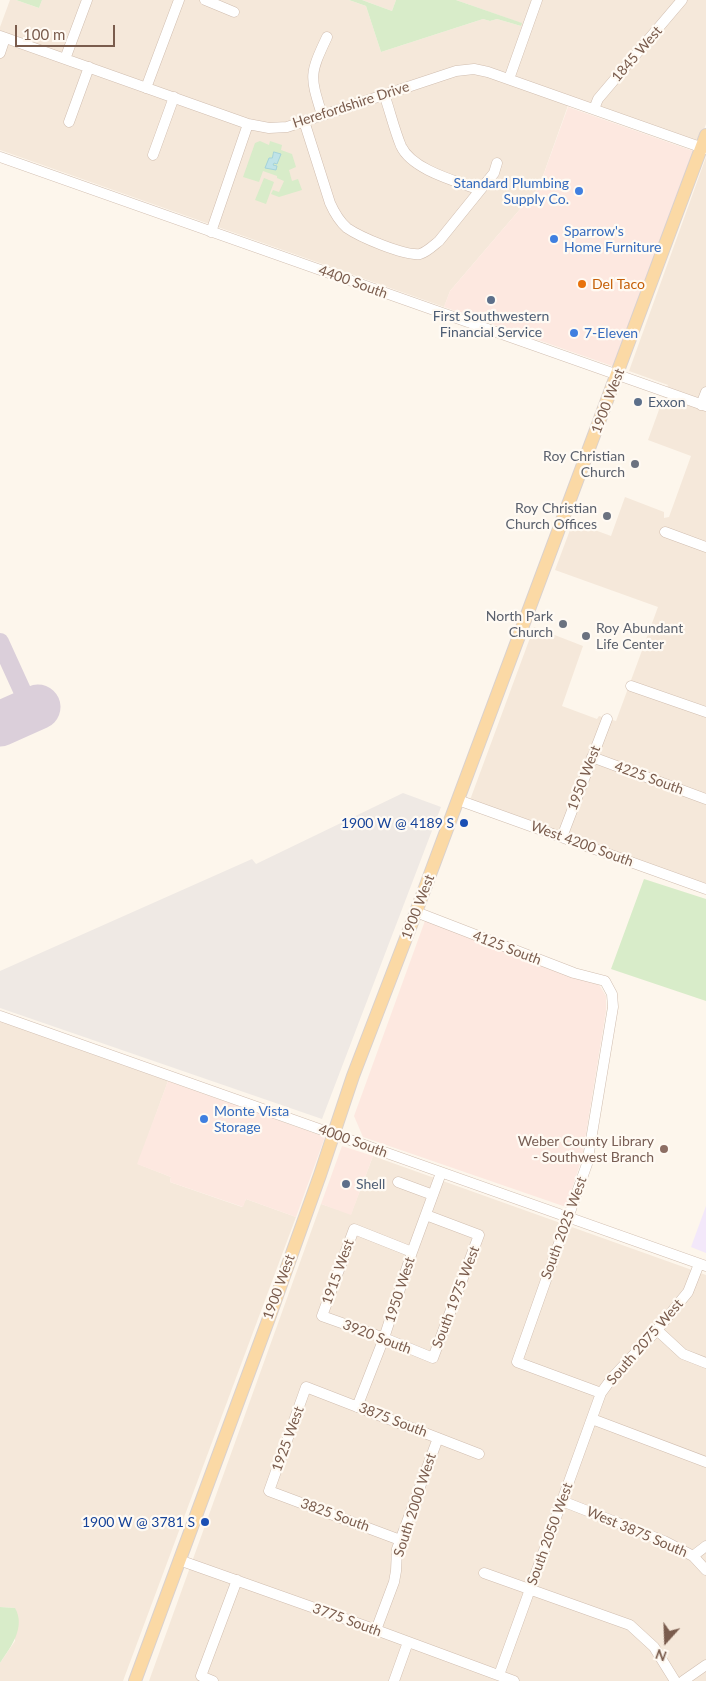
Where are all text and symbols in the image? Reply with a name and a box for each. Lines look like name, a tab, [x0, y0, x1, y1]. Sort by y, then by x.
scale bar	[18, 15, 118, 47]
street label: 1845 West	[608, 23, 666, 85]
text: 100 m	[23, 25, 65, 43]
street label: Herefordshire Drive	[291, 78, 411, 132]
place label: Standard Plumbing Supply Co.	[454, 175, 569, 208]
marker: Standard Plumbing Supply Co.	[573, 185, 585, 197]
place label: Sparrow's Home Furniture	[564, 223, 661, 256]
marker: Sparrow's Home Furniture	[548, 233, 560, 245]
street label: 4400 South	[316, 262, 390, 302]
place label: Del Taco	[592, 276, 645, 292]
marker: Del Taco	[576, 278, 588, 290]
marker: First Southwestern Financial Service	[485, 294, 497, 306]
place label: First Southwestern Financial Service	[433, 308, 549, 341]
place label: 7-Eleven	[584, 325, 638, 341]
marker: 7-Eleven	[568, 327, 580, 339]
street label: 1900 West	[588, 366, 628, 436]
place label: Exxon	[648, 394, 685, 410]
marker: Exxon	[632, 396, 644, 408]
place label: Roy Christian Church	[543, 448, 625, 481]
marker: Roy Christian Church	[629, 458, 641, 470]
place label: Roy Christian Church Offices	[506, 500, 597, 532]
marker: Roy Christian Church Offices	[601, 510, 613, 522]
place label: North Park Church	[486, 608, 553, 640]
marker: North Park Church	[557, 618, 569, 630]
place label: Roy Abundant Life Center	[596, 620, 683, 652]
marker: Roy Abundant Life Center	[580, 630, 592, 642]
street label: 1950 West	[564, 743, 604, 813]
street label: 4225 South	[612, 758, 686, 798]
place label: 1900 W @ 4189 S	[341, 815, 454, 831]
marker: 1900 W @ 4189 S	[458, 817, 470, 829]
street label: West 4200 South	[528, 818, 636, 870]
street label: 1900 West	[398, 872, 438, 942]
street label: 4125 South	[470, 927, 544, 969]
place label: Monte Vista Storage	[214, 1103, 289, 1136]
marker: Monte Vista Storage	[198, 1113, 210, 1125]
street label: 4000 South	[316, 1121, 390, 1161]
place label: Weber County Library - Southwest Branch	[518, 1133, 654, 1166]
marker: Weber County Library - Southwest Branch	[658, 1143, 670, 1155]
street label: South 2025 West	[538, 1174, 590, 1282]
place label: Shell	[356, 1176, 385, 1192]
marker: Shell	[340, 1178, 352, 1190]
street label: 1915 West	[318, 1237, 358, 1307]
street label: South 1975 West	[429, 1244, 483, 1350]
street label: 1900 West	[259, 1252, 299, 1322]
street label: 1950 West	[381, 1255, 419, 1325]
street label: South 2075 West	[603, 1296, 687, 1388]
street label: 3920 South	[340, 1316, 414, 1358]
street label: 3875 South	[356, 1399, 430, 1441]
street label: 1925 West	[268, 1404, 308, 1474]
street label: South 2000 West	[390, 1451, 440, 1559]
street label: South 2050 West	[524, 1480, 576, 1588]
street label: 3825 South	[298, 1495, 372, 1535]
street label: West 3875 South	[584, 1503, 690, 1561]
place label: 1900 W @ 3781 S	[82, 1514, 195, 1530]
marker: 1900 W @ 3781 S	[199, 1516, 211, 1528]
street label: 3775 South	[310, 1600, 384, 1640]
north arrow	[641, 1616, 691, 1666]
text: N	[653, 1646, 669, 1665]

